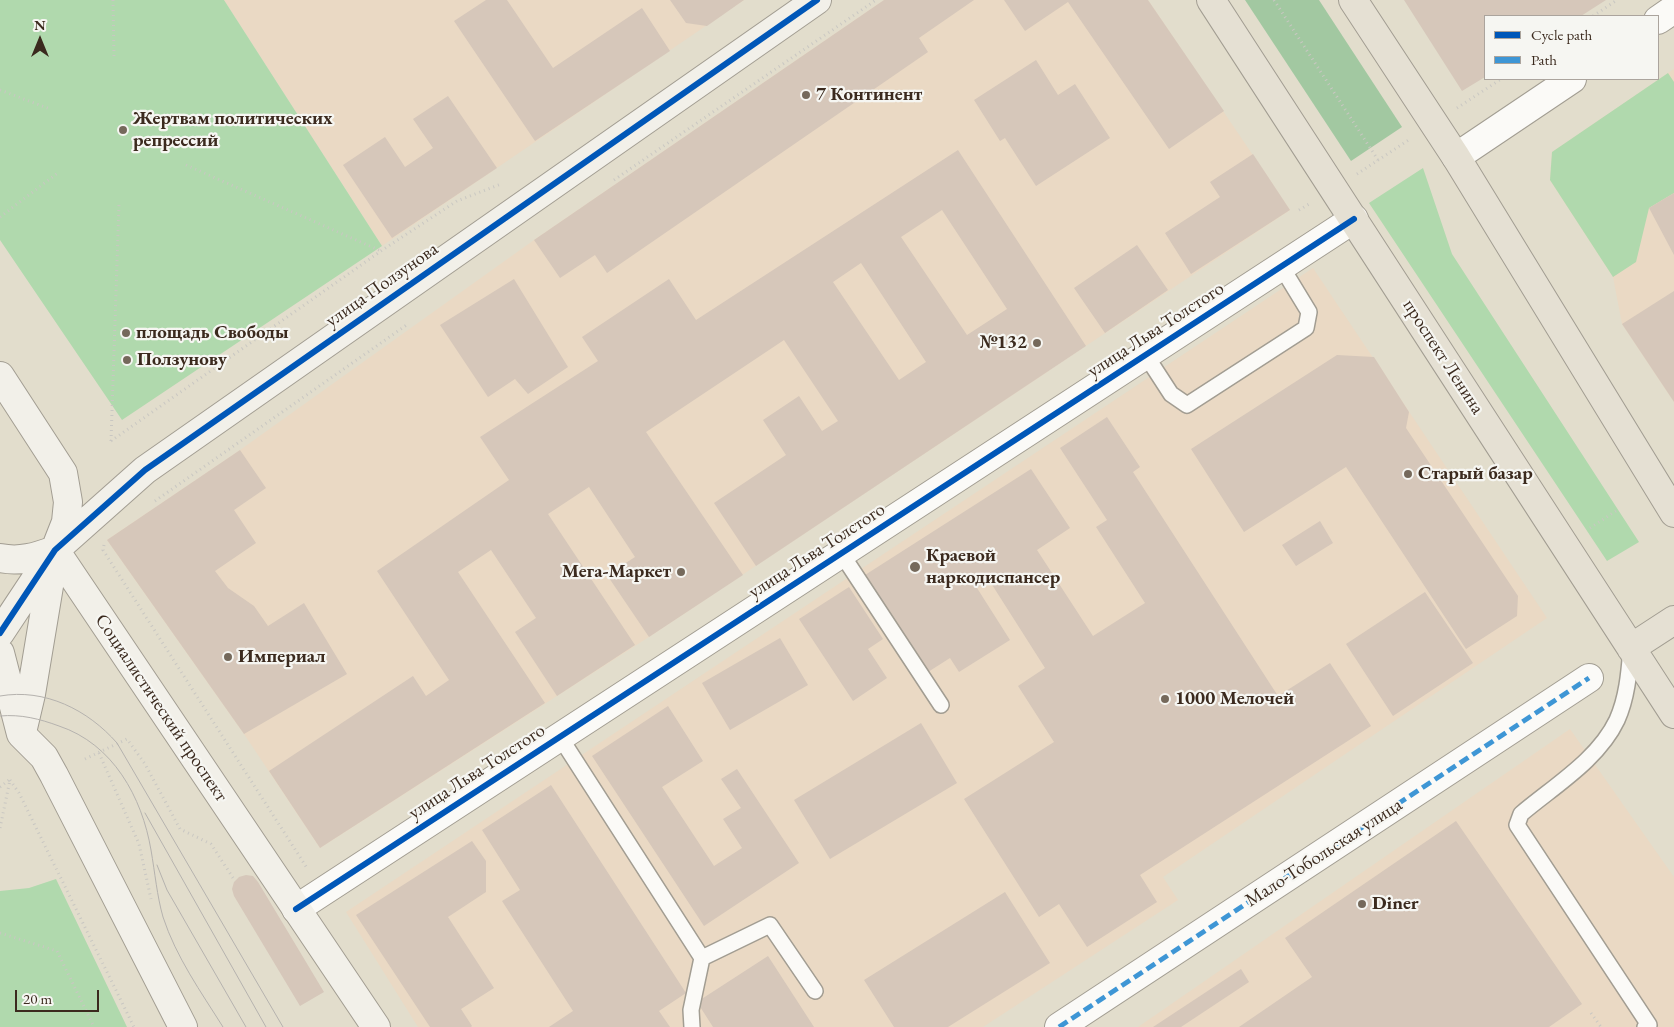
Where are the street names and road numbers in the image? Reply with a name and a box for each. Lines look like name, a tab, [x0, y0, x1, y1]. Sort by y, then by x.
street label: улица Ползунова	[321, 238, 443, 332]
street label: улица Льва Толстого	[1083, 277, 1229, 383]
street label: проспект Ленина	[1397, 295, 1489, 419]
street label: улица Льва Толстого	[744, 498, 890, 604]
street label: Социалистический проспект	[90, 610, 232, 806]
street label: улица Льва Толстого	[404, 719, 550, 825]
street label: Мало-Тобольская улица	[1241, 794, 1407, 912]

